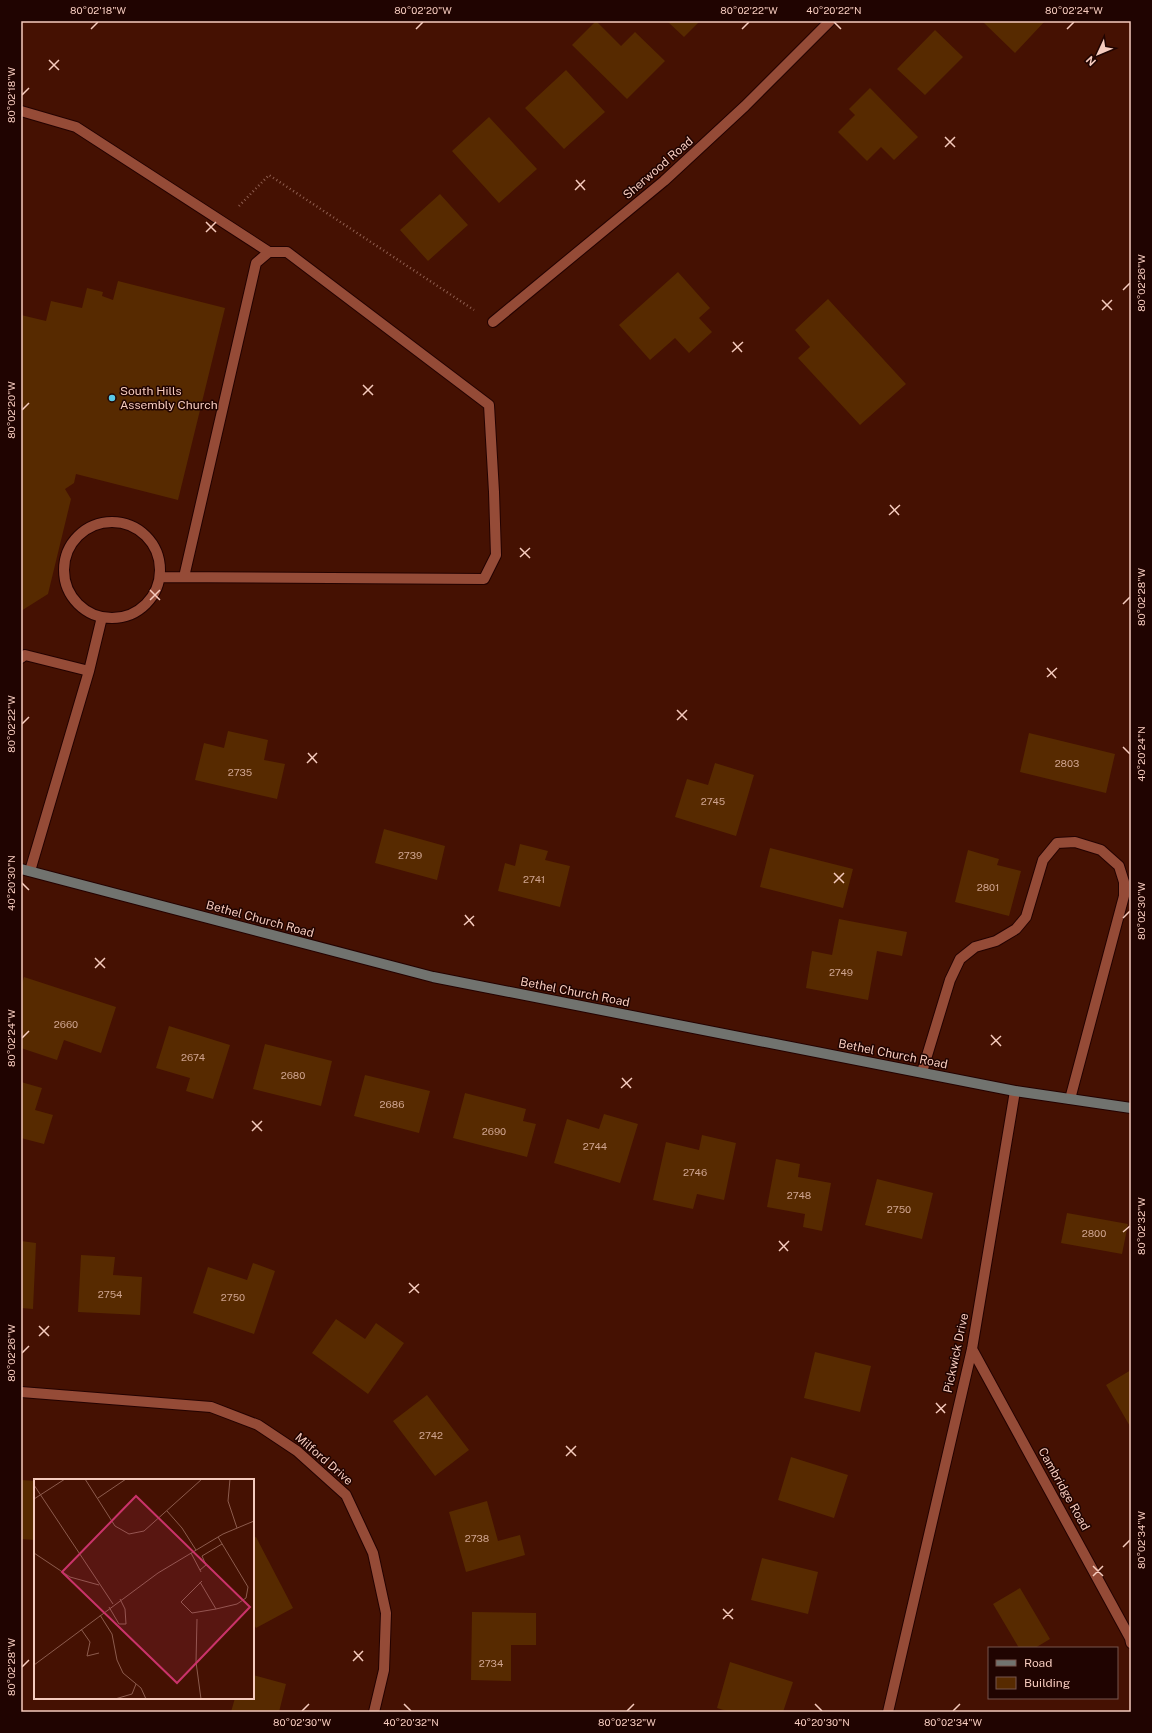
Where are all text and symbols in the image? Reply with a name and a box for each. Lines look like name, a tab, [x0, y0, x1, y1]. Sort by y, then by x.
text: 80°02'18"W	[70, 4, 126, 16]
text: 80°02'20"W	[394, 4, 452, 16]
text: 80°02'22"W	[720, 4, 778, 16]
text: 40°20'22"N	[806, 4, 862, 16]
text: 80°02'24"W	[1045, 4, 1103, 16]
north arrow	[1078, 34, 1118, 74]
text: N	[1084, 54, 1098, 68]
text: 80°02'18"W	[5, 67, 17, 123]
street label: Sherwood Road	[620, 134, 696, 202]
text: 80°02'26"W	[1135, 254, 1147, 312]
text: 80°02'20"W	[5, 381, 17, 439]
place label: South Hills Assembly Church	[120, 384, 218, 412]
marker: South Hills Assembly Church	[107, 393, 117, 403]
text: 80°02'28"W	[1135, 568, 1147, 626]
text: 80°02'22"W	[5, 695, 17, 753]
text: 40°20'24"N	[1135, 726, 1147, 782]
house number: 2803	[1055, 757, 1079, 769]
house number: 2735	[228, 766, 252, 778]
house number: 2745	[701, 795, 725, 807]
house number: 2739	[398, 849, 422, 861]
text: 40°20'30"N	[5, 855, 17, 911]
house number: 2741	[523, 873, 545, 885]
house number: 2801	[977, 881, 999, 893]
text: 80°02'30"W	[1135, 882, 1147, 940]
street label: Bethel Church Road	[205, 898, 315, 940]
house number: 2749	[829, 966, 853, 978]
street label: Bethel Church Road	[519, 975, 631, 1009]
text: 80°02'24"W	[5, 1009, 17, 1067]
house number: 2660	[54, 1018, 78, 1030]
street label: Bethel Church Road	[837, 1037, 949, 1071]
house number: 2674	[181, 1051, 205, 1063]
house number: 2680	[281, 1069, 305, 1081]
house number: 2686	[380, 1098, 404, 1110]
house number: 2690	[482, 1125, 506, 1137]
house number: 2744	[583, 1140, 607, 1152]
house number: 2746	[683, 1166, 707, 1178]
house number: 2748	[787, 1189, 811, 1201]
text: 80°02'32"W	[1135, 1197, 1147, 1255]
house number: 2750	[887, 1203, 911, 1215]
house number: 2800	[1082, 1227, 1106, 1239]
house number: 2754	[98, 1288, 122, 1300]
house number: 2750	[221, 1291, 245, 1303]
street label: Pickwick Drive	[941, 1312, 971, 1394]
text: 80°02'26"W	[5, 1324, 17, 1382]
house number: 2742	[419, 1429, 443, 1441]
street label: Milford Drive	[292, 1430, 356, 1488]
street label: Cambridge Road	[1035, 1445, 1093, 1533]
inset map	[34, 1479, 254, 1699]
text: 80°02'34"W	[1135, 1511, 1147, 1569]
house number: 2738	[465, 1532, 489, 1544]
text: 80°02'28"W	[5, 1638, 17, 1696]
legend	[988, 1647, 1118, 1699]
text: Road	[1024, 1656, 1052, 1670]
house number: 2734	[479, 1657, 503, 1669]
text: Building	[1024, 1676, 1070, 1690]
text: 80°02'30"W	[273, 1716, 331, 1728]
text: 40°20'32"N	[383, 1716, 439, 1728]
text: 80°02'32"W	[598, 1716, 656, 1728]
text: 40°20'30"N	[794, 1716, 850, 1728]
text: 80°02'34"W	[924, 1716, 982, 1728]

